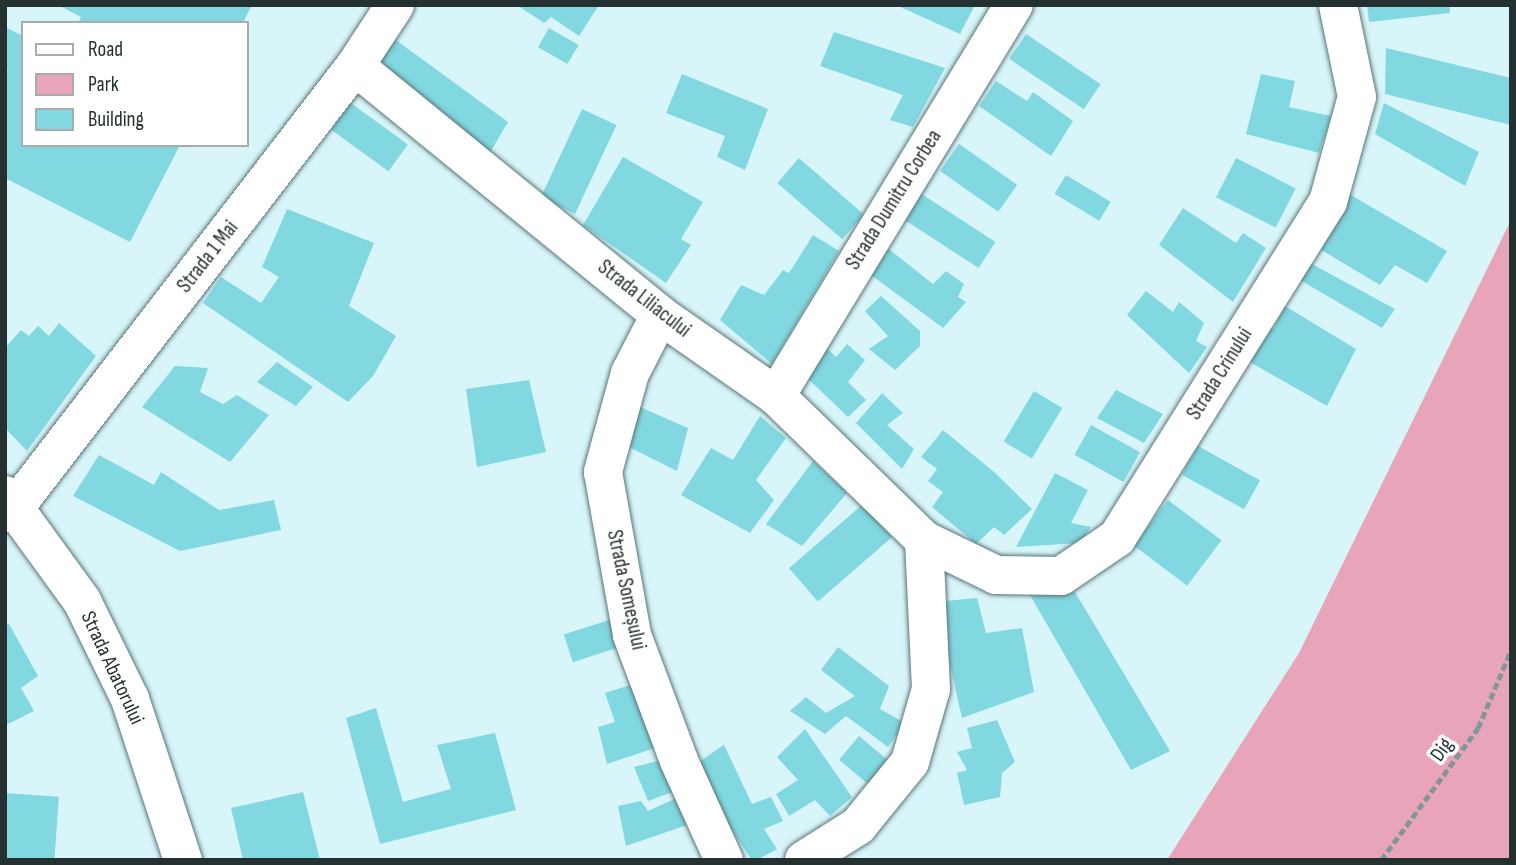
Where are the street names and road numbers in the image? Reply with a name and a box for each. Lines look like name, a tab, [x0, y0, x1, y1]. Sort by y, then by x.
street label: Strada Dumitru Corbea	[841, 125, 947, 275]
street label: Strada 1 Mai	[172, 216, 244, 298]
street label: Strada Liliacului	[592, 255, 696, 343]
street label: Strada Crinului	[1182, 323, 1258, 425]
street label: Strada Someșului	[601, 528, 651, 652]
street label: Strada Abatorului	[75, 608, 149, 728]
street label: Dig	[1425, 733, 1459, 767]

